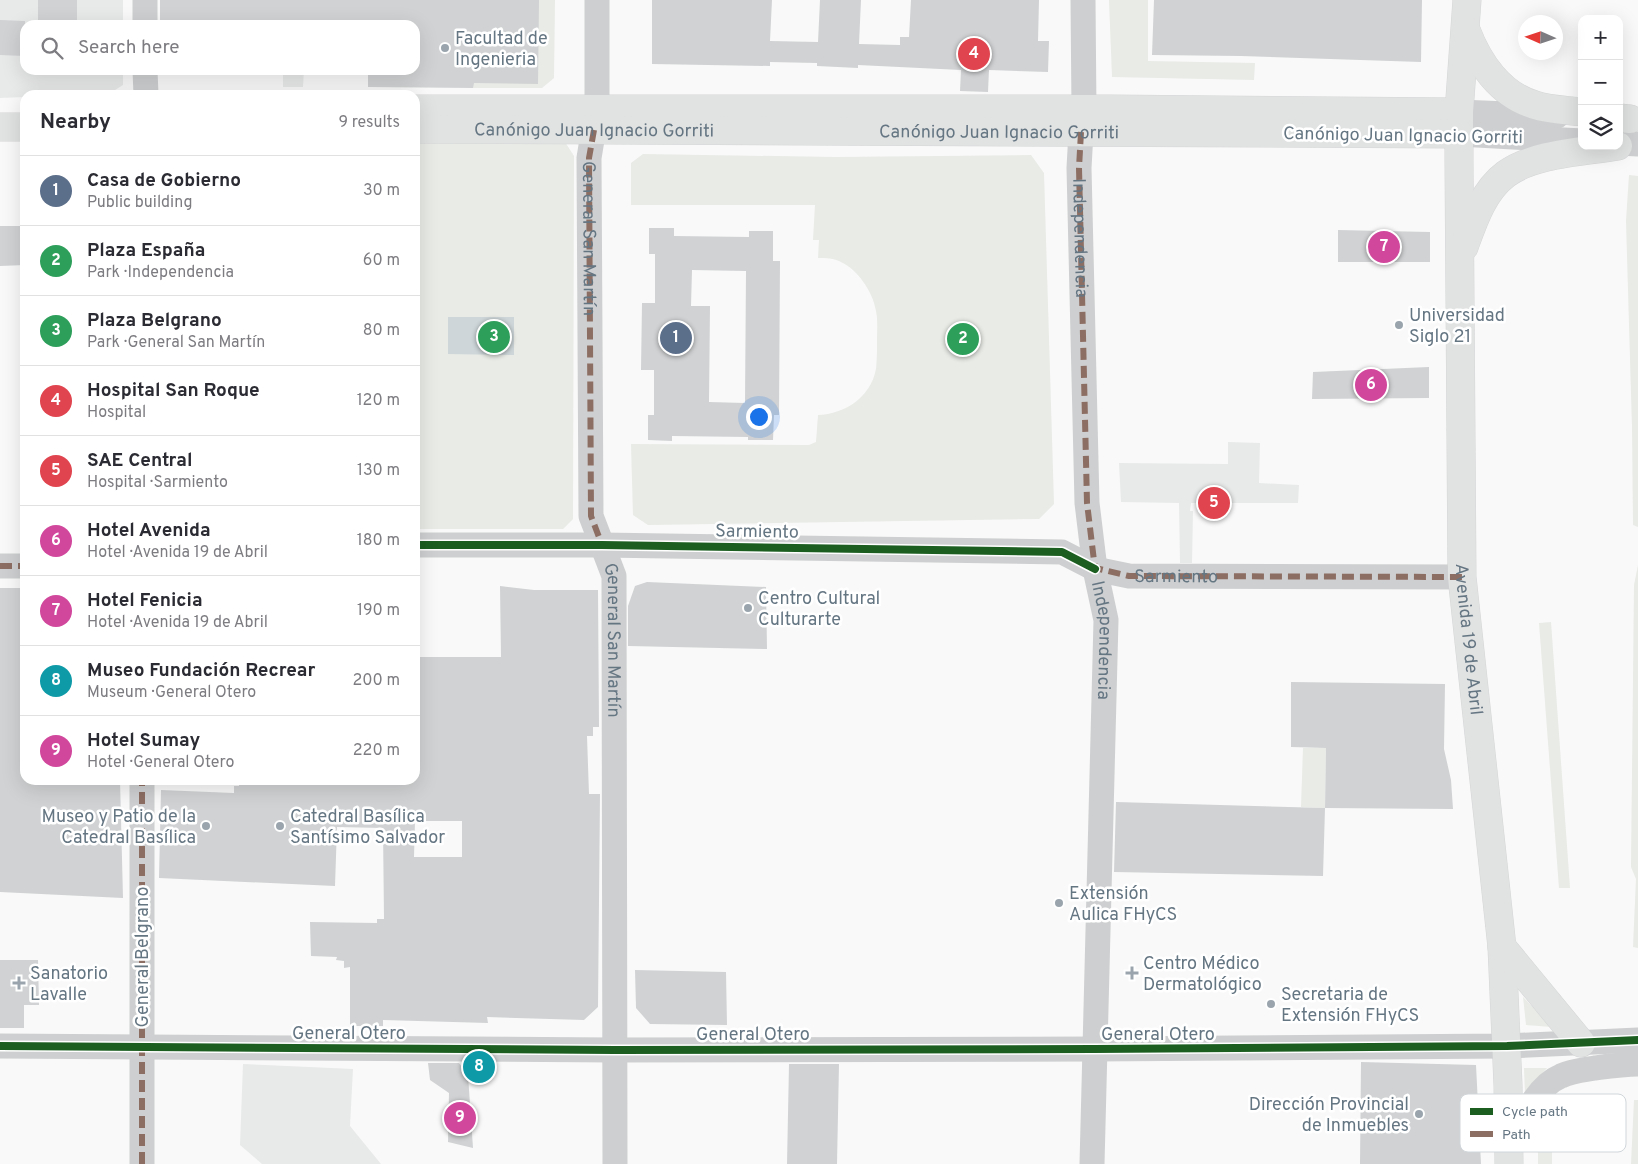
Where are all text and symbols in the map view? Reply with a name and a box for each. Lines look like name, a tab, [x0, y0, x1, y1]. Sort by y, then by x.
north arrow	[1518, 15, 1563, 60]
map controls	[1578, 15, 1623, 150]
button: +	[1578, 15, 1623, 60]
search box	[20, 20, 420, 75]
place label: Facultad de Ingenieria	[455, 28, 548, 72]
icon: search	[38, 34, 66, 62]
pin: 4	[958, 35, 990, 73]
text: Search here	[78, 36, 180, 60]
marker: Facultad de Ingenieria	[439, 42, 451, 54]
button: −	[1578, 60, 1623, 105]
button: layers	[1578, 105, 1623, 150]
text: Nearby	[40, 109, 111, 136]
text: 9 results	[338, 113, 400, 133]
street label: Canónigo Juan Ignacio Gorriti	[474, 119, 714, 143]
street label: Canónigo Juan Ignacio Gorriti	[879, 121, 1119, 145]
street label: Canónigo Juan Ignacio Gorriti	[1283, 123, 1523, 150]
street label: General San Martín	[576, 161, 600, 316]
text: Casa de Gobierno	[87, 169, 241, 193]
street label: Independencia	[1066, 178, 1092, 298]
text: 1	[53, 181, 59, 201]
text: 30 m	[363, 181, 400, 201]
text: Public building	[87, 193, 192, 213]
pin: 7	[1368, 228, 1400, 266]
text: Plaza España	[87, 239, 205, 263]
text: 2	[51, 251, 61, 271]
text: 60 m	[363, 251, 400, 271]
text: Park · Independencia	[87, 263, 234, 283]
place label: Universidad Siglo 21	[1409, 305, 1505, 349]
text: Plaza Belgrano	[87, 309, 222, 333]
pin: 3	[478, 318, 510, 356]
pin: 1	[660, 319, 692, 357]
marker: Universidad Siglo 21	[1393, 319, 1405, 331]
pin: 2	[947, 320, 979, 358]
text: 3	[51, 321, 61, 341]
text: 80 m	[363, 321, 400, 341]
text: Park · General San Martín	[87, 333, 265, 353]
pin: 6	[1355, 366, 1387, 404]
text: Hospital San Roque	[87, 379, 260, 403]
text: 4	[51, 391, 61, 411]
text: 120 m	[357, 391, 400, 411]
text: Hospital	[87, 403, 146, 423]
your location	[746, 404, 772, 430]
text: SAE Central	[87, 449, 192, 473]
text: 5	[51, 461, 61, 481]
text: 130 m	[357, 461, 400, 481]
text: Hospital · Sarmiento	[87, 473, 228, 493]
pin: 5	[1198, 484, 1230, 522]
text: Hotel Avenida	[87, 519, 210, 543]
street label: Sarmiento	[715, 520, 799, 545]
text: 6	[51, 531, 61, 551]
text: 180 m	[357, 531, 400, 551]
text: Hotel · Avenida 19 de Abril	[87, 543, 268, 563]
street label: General San Martín	[597, 560, 624, 718]
street label: Avenida 19 de Abril	[1449, 563, 1487, 716]
street label: Sarmiento	[1134, 566, 1218, 589]
street label: Independencia	[1085, 579, 1116, 700]
place label: Centro Cultural Culturarte	[758, 588, 880, 632]
text: Hotel Fenicia	[87, 589, 203, 613]
text: 7	[52, 601, 60, 621]
text: 190 m	[357, 601, 400, 621]
marker: Centro Cultural Culturarte	[742, 602, 754, 614]
text: Hotel · Avenida 19 de Abril	[87, 613, 268, 633]
text: Museo Fundación Recrear	[87, 659, 315, 683]
text: 8	[51, 671, 61, 691]
text: 200 m	[352, 671, 400, 691]
text: Museum · General Otero	[87, 683, 256, 703]
text: Hotel Sumay	[87, 729, 200, 753]
text: 9	[51, 741, 61, 761]
text: 220 m	[353, 741, 400, 761]
text: Hotel · General Otero	[87, 753, 234, 773]
place label: Museo y Patio de la Catedral Basílica	[41, 806, 196, 850]
place label: Catedral Basílica Santísimo Salvador	[290, 806, 445, 850]
marker: Museo y Patio de la Catedral Basílica	[200, 820, 212, 832]
marker: Catedral Basílica Santísimo Salvador	[274, 820, 286, 832]
place label: Extensión Aulica FHyCS	[1069, 883, 1177, 927]
street label: General Belgrano	[132, 887, 155, 1028]
marker: Extensión Aulica FHyCS	[1053, 897, 1065, 909]
place label: Centro Médico Dermatológico	[1143, 953, 1262, 997]
place label: Sanatorio Lavalle	[30, 963, 108, 1007]
marker: Centro Médico Dermatológico	[1125, 966, 1139, 980]
marker: Sanatorio Lavalle	[12, 976, 26, 990]
place label: Secretaria de Extensión FHyCS	[1281, 984, 1419, 1028]
marker: Secretaria de Extensión FHyCS	[1265, 998, 1277, 1010]
street label: General Otero	[292, 1023, 406, 1046]
street label: General Otero	[696, 1024, 810, 1047]
street label: General Otero	[1101, 1024, 1215, 1047]
pin: 8	[463, 1048, 495, 1086]
place label: Dirección Provincial de Inmuebles	[1249, 1094, 1409, 1138]
legend	[1460, 1094, 1626, 1152]
pin: 9	[444, 1099, 476, 1137]
text: Cycle path	[1502, 1104, 1568, 1121]
marker: Dirección Provincial de Inmuebles	[1413, 1108, 1425, 1120]
text: Path	[1502, 1127, 1531, 1144]

